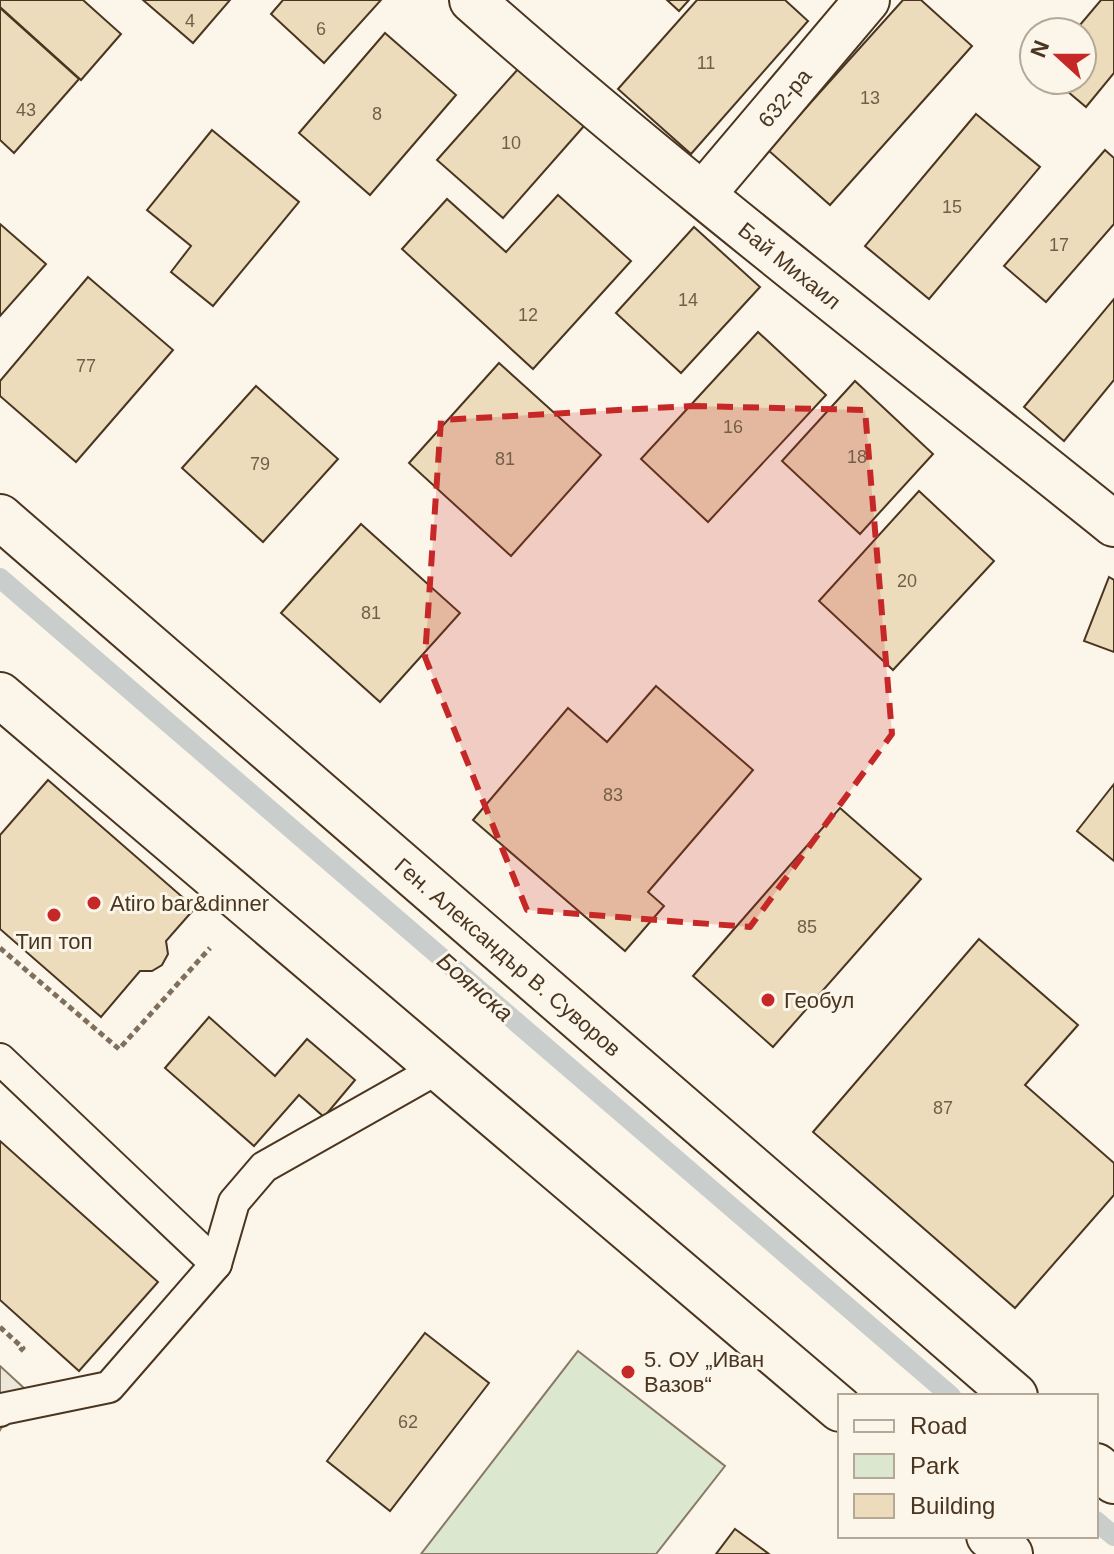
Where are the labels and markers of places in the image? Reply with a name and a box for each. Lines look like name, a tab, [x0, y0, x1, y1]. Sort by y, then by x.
place label: Atiro bar&dinner	[110, 891, 269, 916]
marker: Atiro bar&dinner	[85, 894, 103, 912]
marker: Тип топ	[45, 906, 63, 924]
place label: Тип топ	[16, 929, 92, 954]
place label: Геобул	[784, 988, 854, 1013]
marker: Геобул	[759, 991, 777, 1009]
place label: 5. ОУ „Иван Вазов“	[644, 1347, 764, 1397]
marker: 5. ОУ „Иван Вазов“	[619, 1363, 637, 1381]

